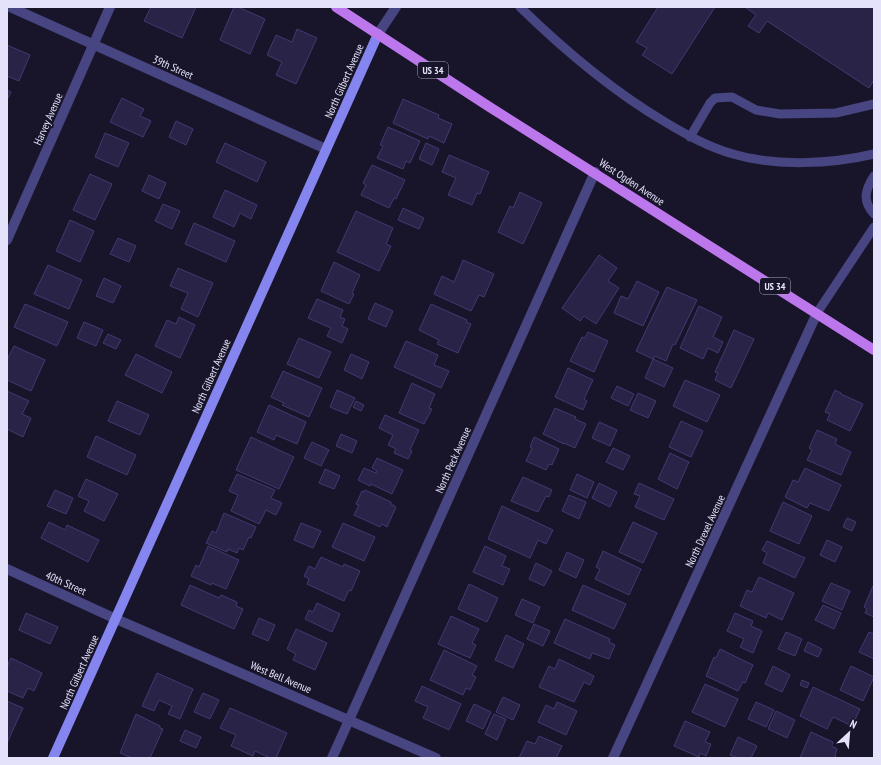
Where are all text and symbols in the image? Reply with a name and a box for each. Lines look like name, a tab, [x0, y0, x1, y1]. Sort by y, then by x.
street label: North Gilbert Avenue	[321, 41, 367, 120]
street label: 39th Street	[151, 52, 195, 82]
road number: US 34	[418, 62, 448, 78]
street label: Harvey Avenue	[30, 90, 66, 147]
street label: West Ogden Avenue	[597, 156, 668, 209]
road number: US 34	[760, 278, 790, 294]
street label: North Gilbert Avenue	[188, 336, 234, 415]
street label: North Peck Avenue	[432, 424, 474, 495]
street label: North Drexel Avenue	[682, 492, 728, 570]
street label: 40th Street	[44, 568, 88, 598]
street label: North Gilbert Avenue	[56, 632, 102, 711]
street label: West Bell Avenue	[248, 658, 314, 696]
north arrow	[829, 713, 869, 753]
text: N	[848, 716, 859, 732]

